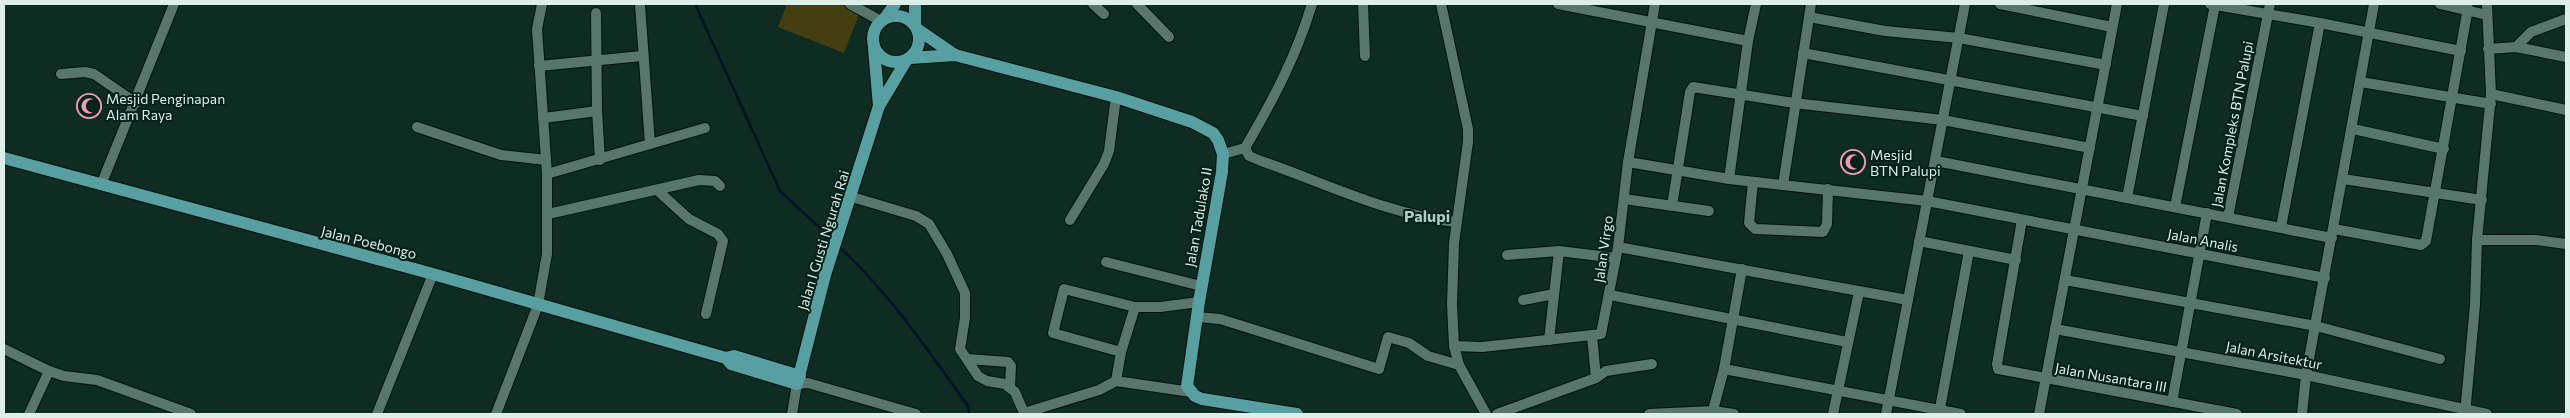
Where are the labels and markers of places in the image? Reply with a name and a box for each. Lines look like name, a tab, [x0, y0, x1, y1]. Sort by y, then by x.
place label: Mesjid Penginapan Alam Raya	[106, 90, 225, 123]
mosque icon: Mesjid Penginapan Alam Raya	[76, 93, 102, 119]
place label: Mesjid BTN Palupi	[1870, 146, 1941, 179]
mosque icon: Mesjid BTN Palupi	[1840, 149, 1866, 175]

